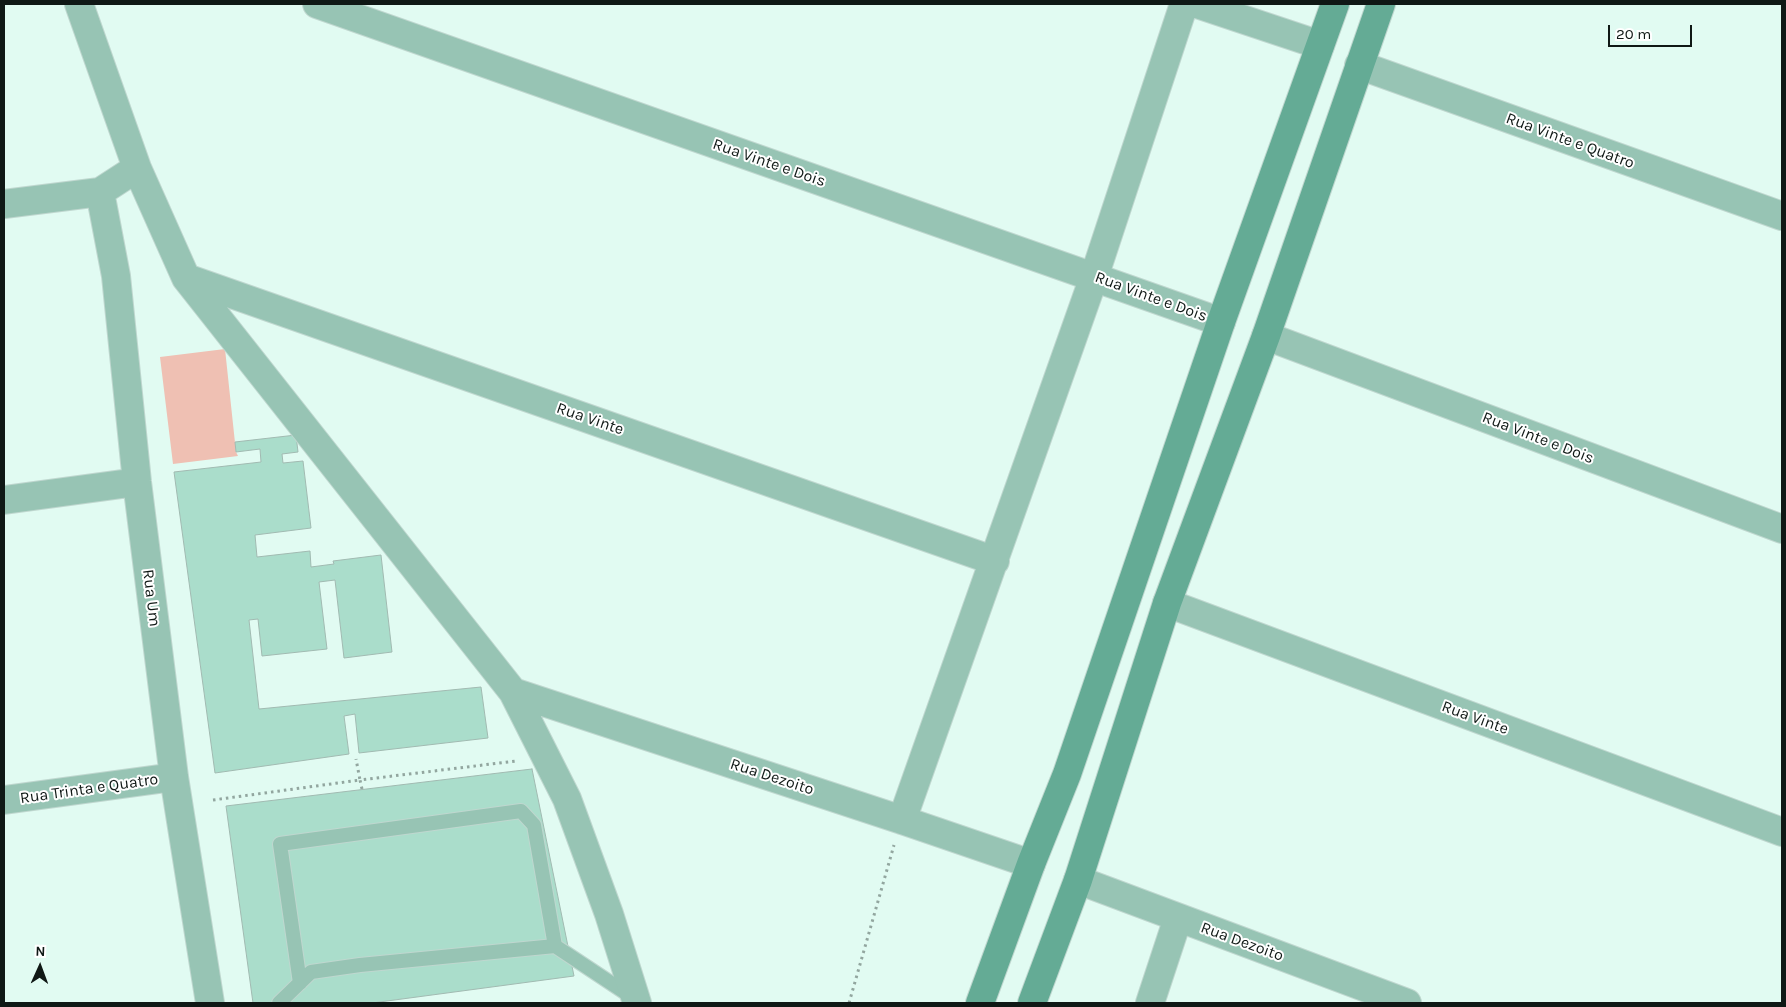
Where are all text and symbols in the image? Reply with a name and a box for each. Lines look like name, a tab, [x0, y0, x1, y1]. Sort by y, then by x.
scale bar	[1611, 15, 1695, 47]
text: 20 m	[1616, 25, 1651, 43]
street label: Rua Vinte e Quatro	[1503, 109, 1637, 173]
street label: Rua Vinte e Dois	[710, 135, 828, 191]
street label: Rua Vinte e Dois	[1092, 268, 1210, 326]
street label: Rua Vinte	[554, 399, 626, 439]
street label: Rua Vinte e Dois	[1479, 408, 1597, 468]
street label: Rua Um	[138, 568, 164, 628]
street label: Rua Vinte	[1439, 697, 1511, 739]
street label: Rua Dezoito	[728, 754, 816, 800]
street label: Rua Trinta e Quatro	[19, 770, 159, 808]
street label: Rua Dezoito	[1198, 918, 1286, 966]
north arrow	[15, 942, 65, 992]
text: N	[35, 943, 46, 960]

